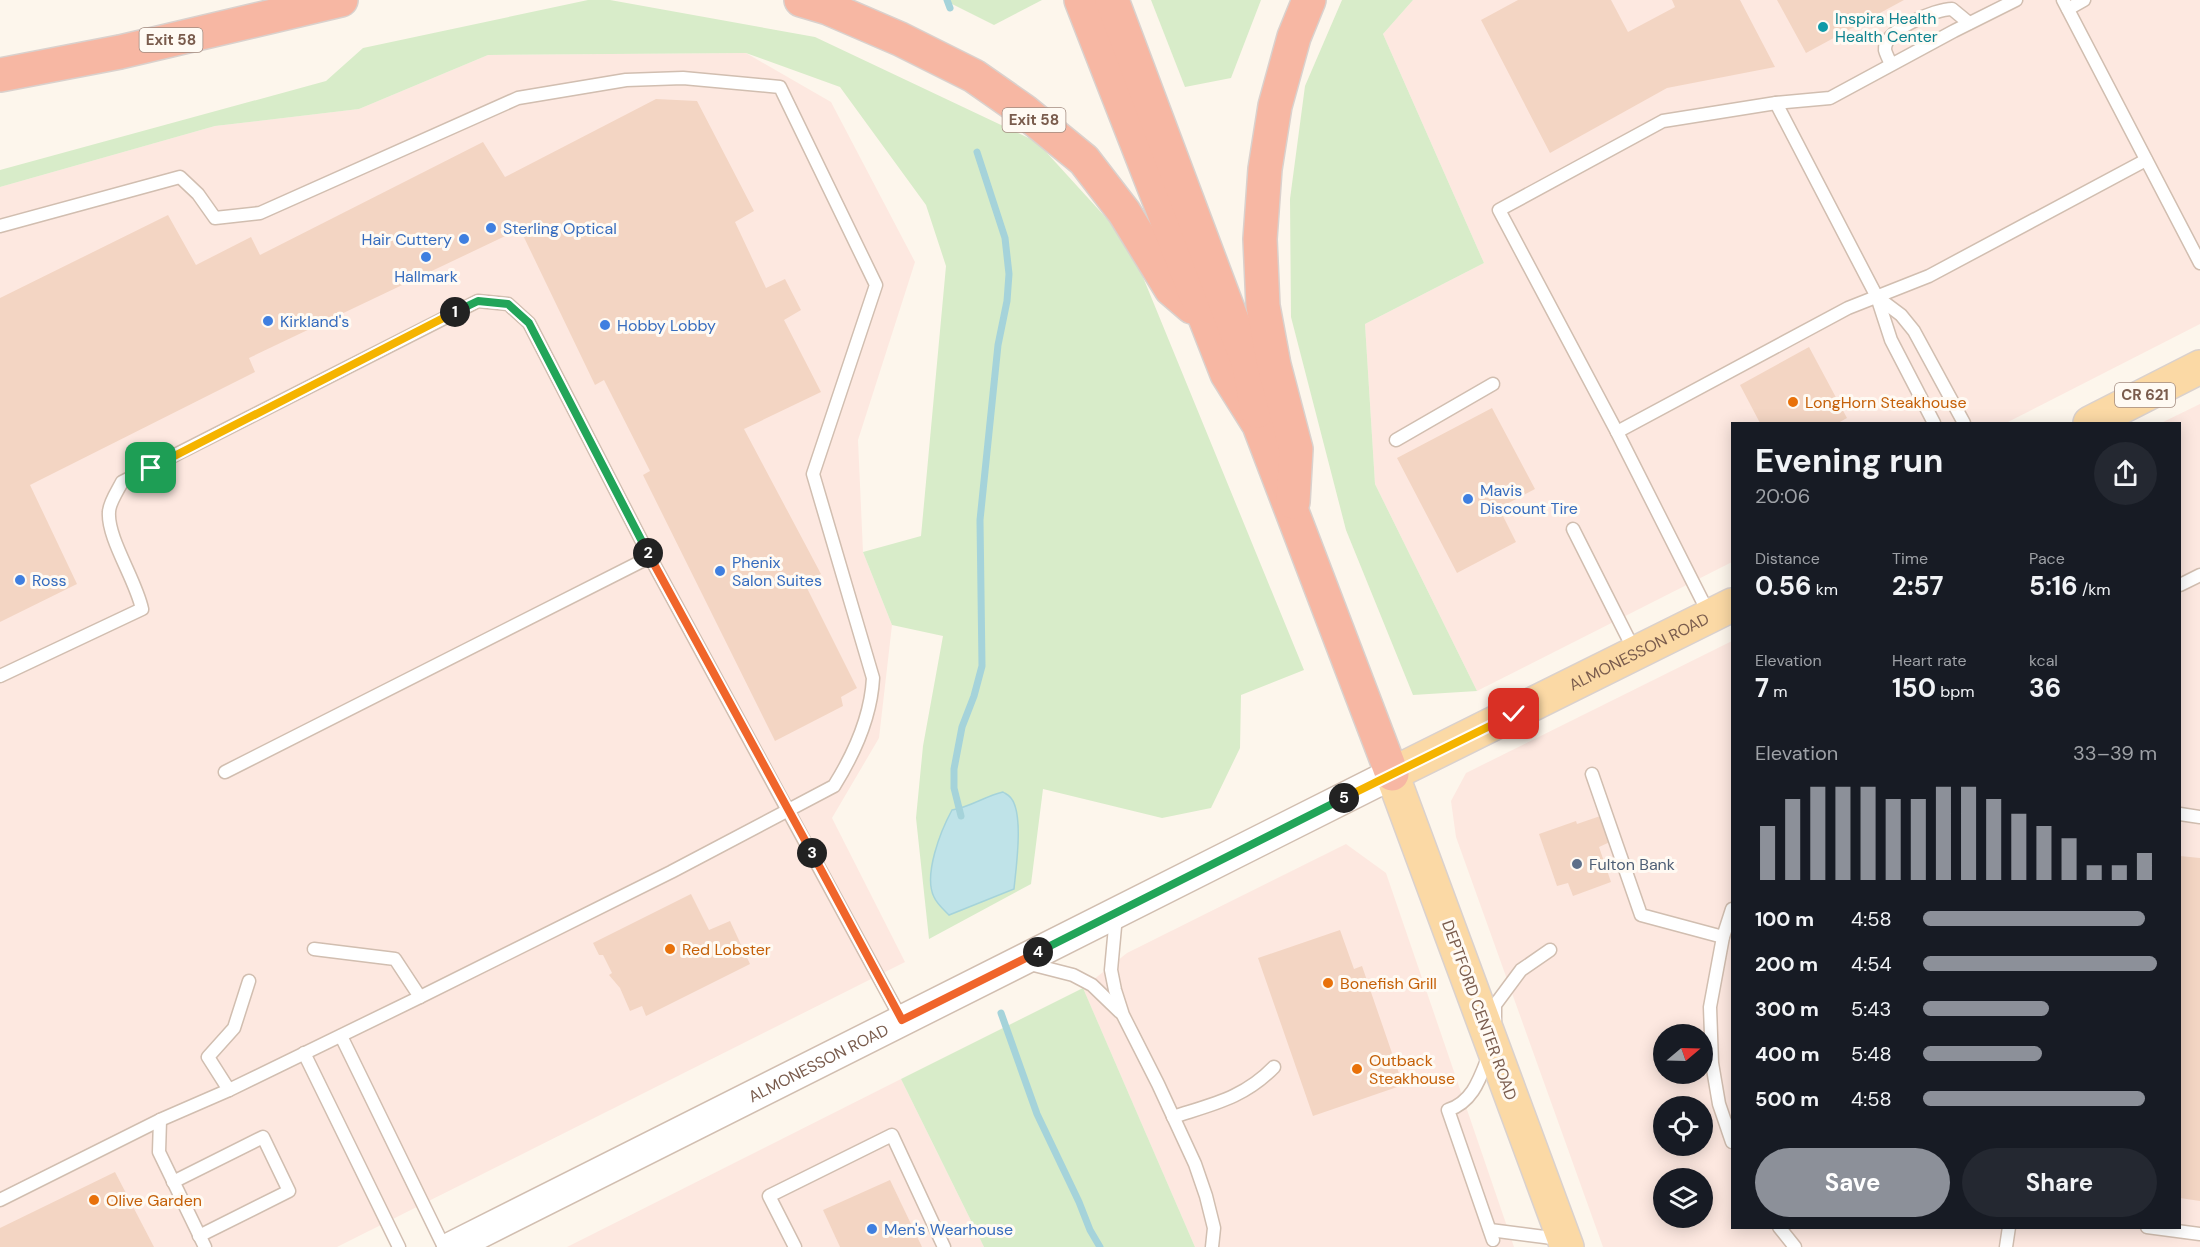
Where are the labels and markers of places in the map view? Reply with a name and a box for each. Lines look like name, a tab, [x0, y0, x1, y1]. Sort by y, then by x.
place label: Inspira Health Health Center	[1835, 8, 1938, 47]
marker: Inspira Health Health Center	[1816, 20, 1830, 34]
place label: Sterling Optical	[503, 218, 617, 239]
marker: Sterling Optical	[484, 221, 498, 235]
place label: Hair Cuttery	[362, 229, 452, 250]
marker: Hair Cuttery	[457, 232, 471, 246]
marker: Hallmark	[419, 250, 433, 264]
place label: Hallmark	[394, 266, 458, 287]
pin: 1	[440, 297, 470, 327]
place label: Kirkland's	[280, 311, 349, 332]
marker: Kirkland's	[261, 314, 275, 328]
place label: Hobby Lobby	[617, 315, 716, 336]
marker: Hobby Lobby	[598, 318, 612, 332]
place label: LongHorn Steakhouse	[1805, 392, 1967, 413]
marker: LongHorn Steakhouse	[1786, 395, 1800, 409]
pin	[125, 442, 176, 493]
place label: Mavis Discount Tire	[1480, 480, 1578, 519]
marker: Mavis Discount Tire	[1461, 492, 1475, 506]
pin: 2	[633, 538, 663, 568]
place label: Phenix Salon Suites	[732, 552, 822, 591]
marker: Phenix Salon Suites	[713, 564, 727, 578]
place label: Ross	[32, 570, 67, 591]
marker: Ross	[13, 573, 27, 587]
pin	[1488, 688, 1539, 739]
pin: 5	[1329, 783, 1359, 813]
pin: 3	[797, 838, 827, 868]
place label: Fulton Bank	[1589, 854, 1675, 875]
marker: Fulton Bank	[1570, 857, 1584, 871]
pin: 4	[1023, 937, 1053, 967]
place label: Red Lobster	[682, 939, 771, 960]
marker: Red Lobster	[663, 942, 677, 956]
place label: Bonefish Grill	[1340, 973, 1437, 994]
marker: Bonefish Grill	[1321, 976, 1335, 990]
place label: Outback Steakhouse	[1369, 1050, 1455, 1089]
marker: Outback Steakhouse	[1350, 1062, 1364, 1076]
place label: Olive Garden	[106, 1190, 202, 1211]
marker: Olive Garden	[87, 1193, 101, 1207]
place label: Men's Wearhouse	[884, 1219, 1013, 1240]
marker: Men's Wearhouse	[865, 1222, 879, 1236]

